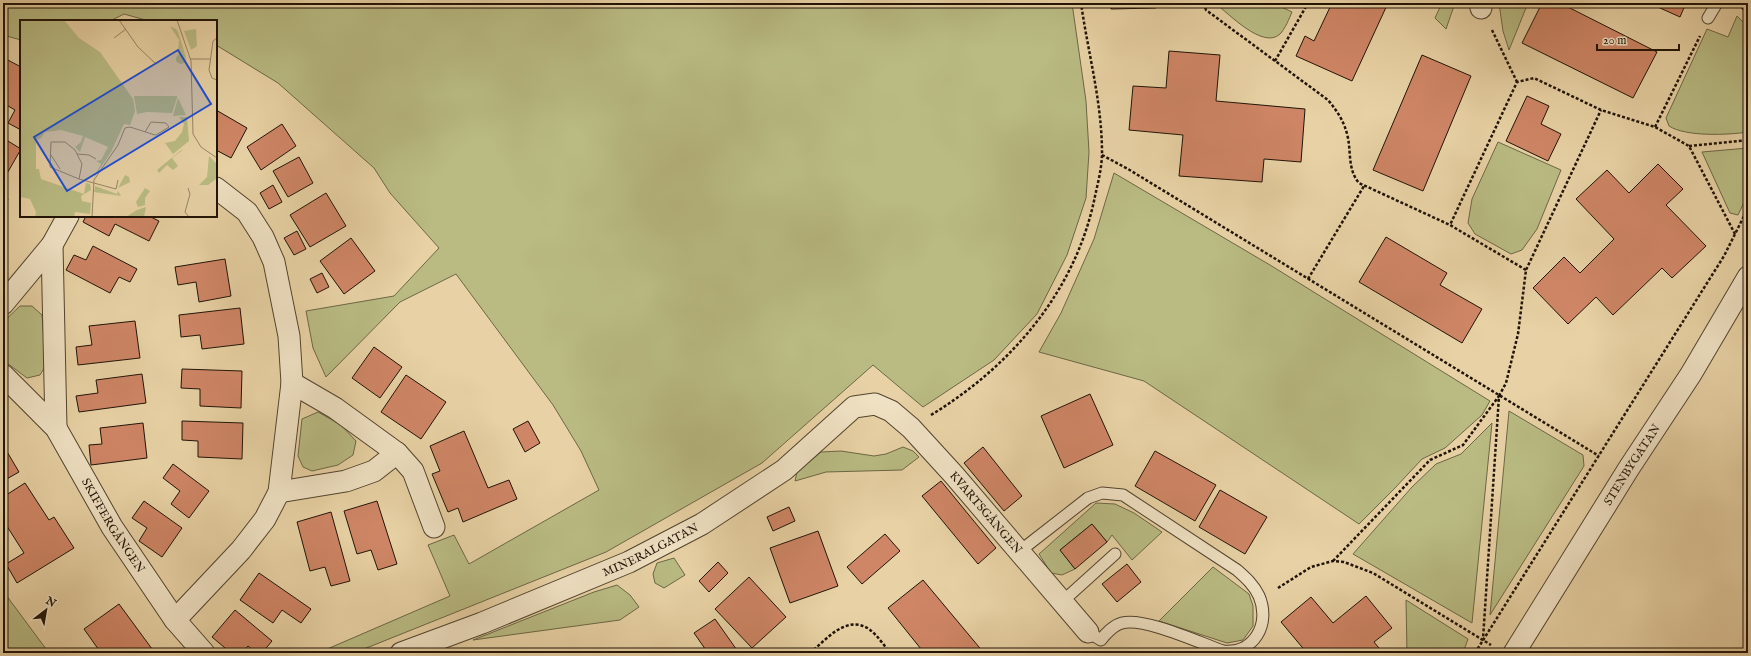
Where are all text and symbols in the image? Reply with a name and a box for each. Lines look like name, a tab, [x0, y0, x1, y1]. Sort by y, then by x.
inset map	[20, 20, 217, 217]
scale bar	[1597, 26, 1679, 52]
text: 20 m	[1603, 33, 1626, 48]
street label: STENBYGATAN	[1600, 421, 1664, 508]
street label: KVARTSGÅNGEN	[946, 468, 1026, 557]
street label: SKIFFERGÅNGEN	[78, 475, 149, 576]
street label: MINERALGATAN	[600, 520, 701, 580]
north arrow	[26, 590, 66, 630]
text: N	[42, 593, 59, 611]

